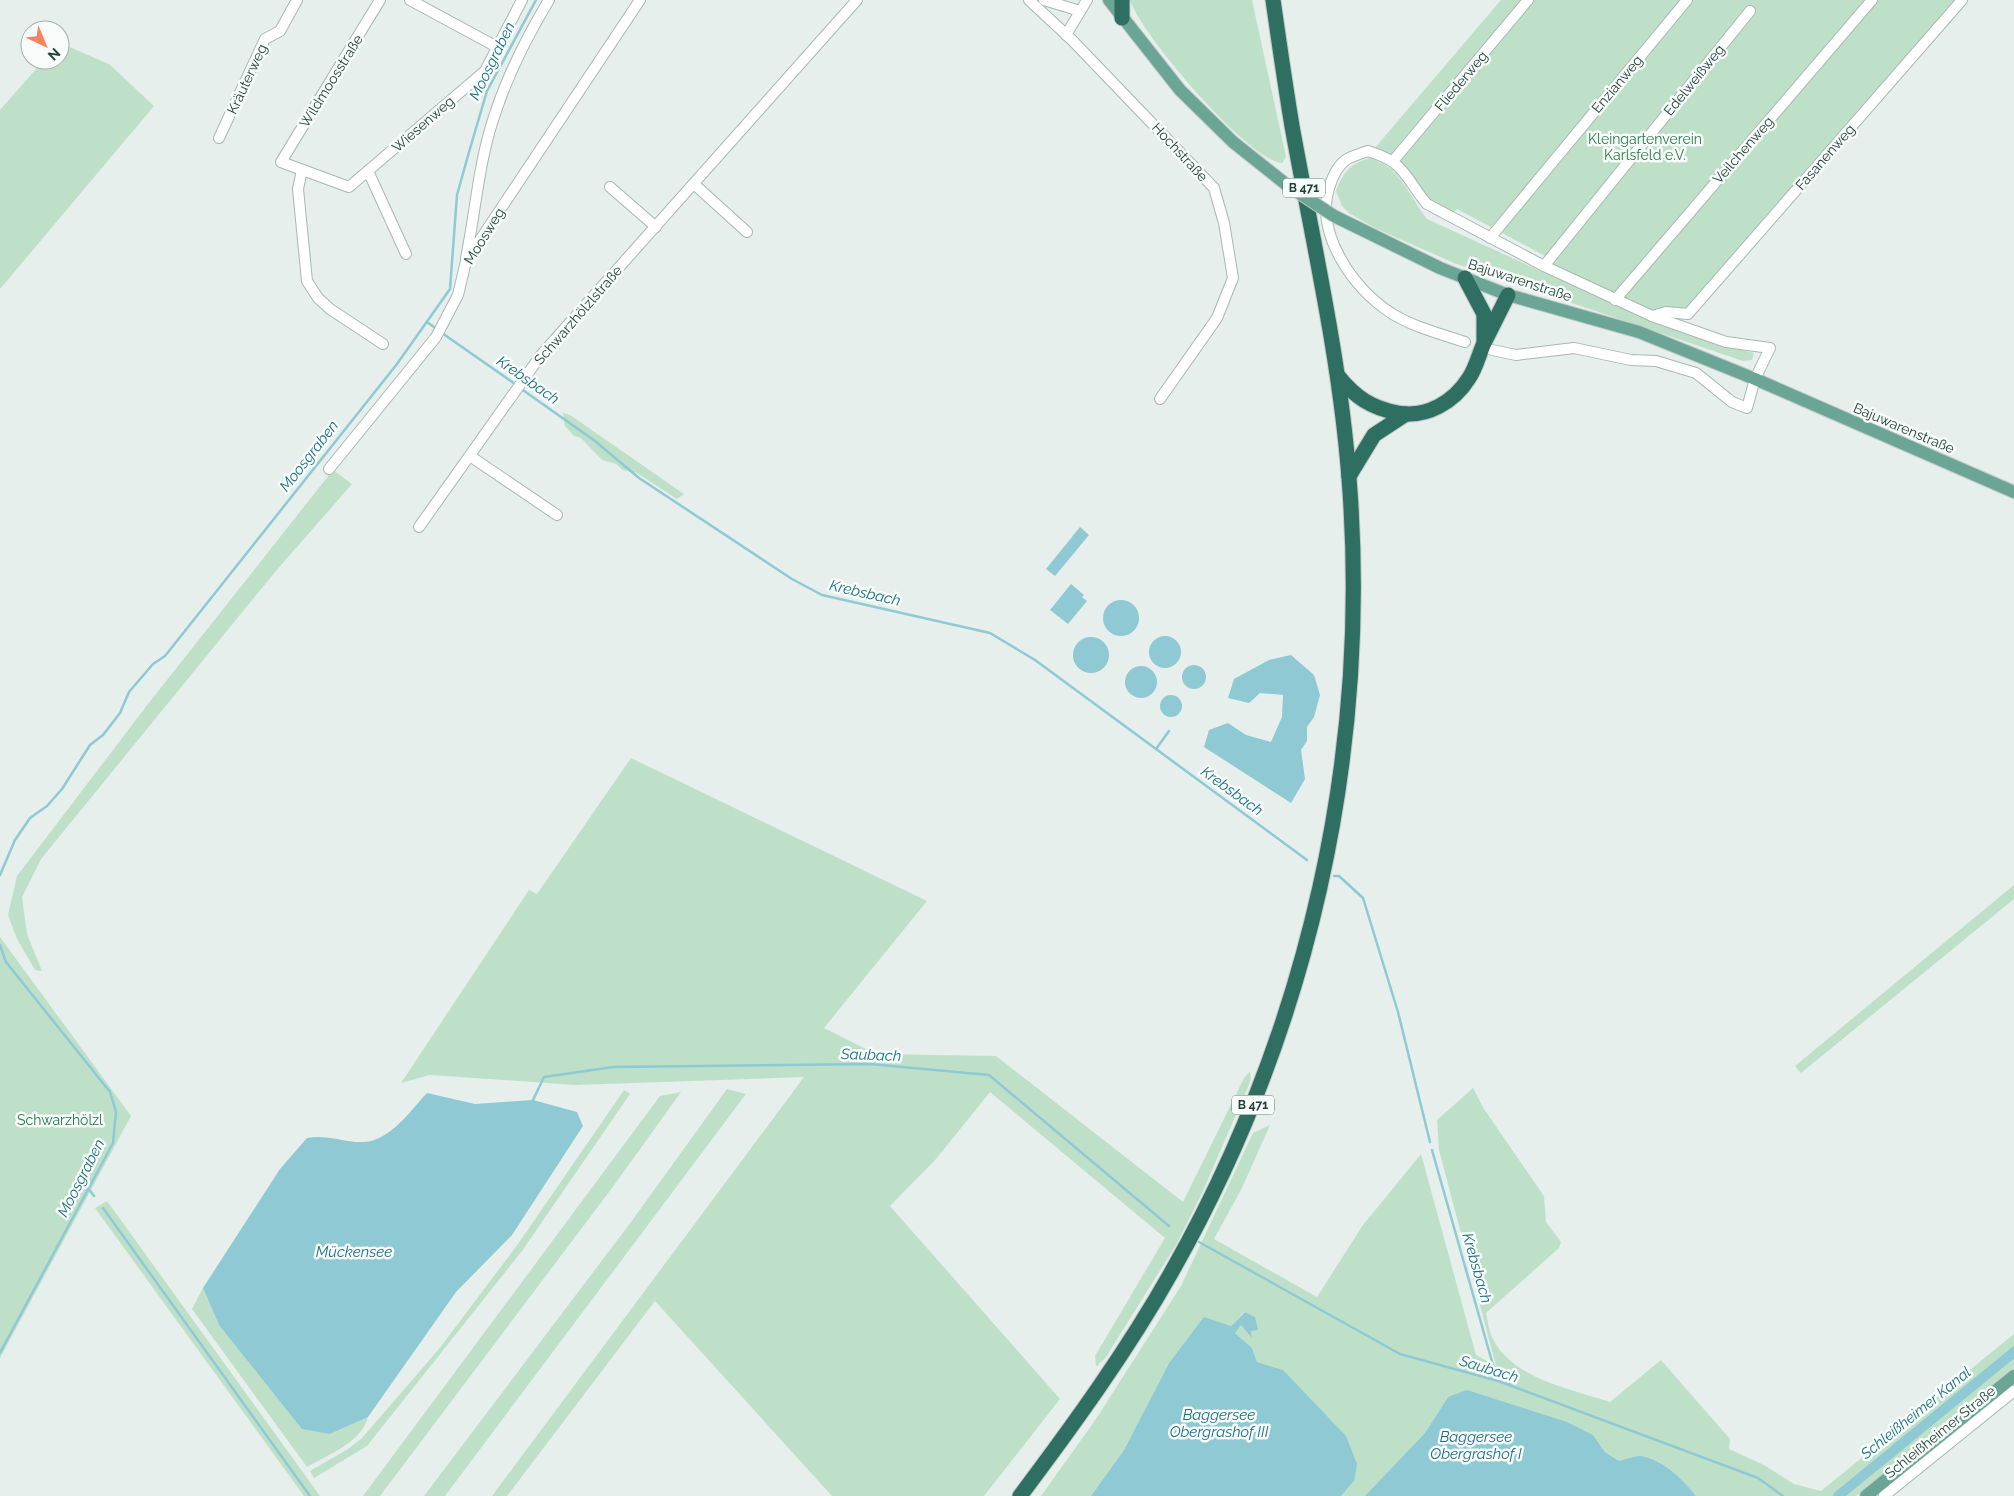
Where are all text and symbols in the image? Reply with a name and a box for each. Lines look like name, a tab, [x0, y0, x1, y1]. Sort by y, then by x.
water label: Moosgraben	[465, 19, 519, 103]
north arrow	[20, 20, 70, 70]
street label: Wildmoosstraße	[296, 32, 366, 130]
street label: Kräuterweg	[224, 41, 270, 117]
street label: Edelweißweg	[1661, 41, 1727, 119]
text: N	[45, 45, 63, 64]
street label: Fliederweg	[1431, 48, 1491, 114]
street label: Enzianweg	[1588, 52, 1646, 116]
street label: Wiesenweg	[389, 93, 457, 155]
street label: Veilchenweg	[1709, 113, 1777, 187]
street label: Hochstraße	[1149, 119, 1211, 185]
street label: Fasanenweg	[1792, 121, 1858, 193]
park label: Kleingartenverein Karlsfeld e.V.	[1588, 131, 1702, 163]
road number: B 471	[1283, 178, 1325, 198]
street label: Moosweg	[460, 205, 508, 267]
street label: Bajuwarenstraße	[1466, 256, 1574, 304]
street label: Schwarzhölzlstraße	[531, 262, 625, 368]
water label: Krebsbach	[493, 352, 563, 408]
street label: Bajuwarenstraße	[1851, 399, 1957, 457]
water label: Moosgraben	[276, 417, 342, 495]
water label: Krebsbach	[828, 576, 902, 610]
water label: Krebsbach	[1198, 762, 1266, 820]
water label: Saubach	[840, 1045, 901, 1065]
road number: B 471	[1232, 1096, 1274, 1114]
park label: Schwarzhölzl	[17, 1112, 103, 1128]
water label: Moosgraben	[54, 1136, 108, 1220]
water label: Krebsbach	[1458, 1231, 1496, 1305]
water label: Mückensee	[316, 1243, 392, 1261]
water label: Saubach	[1457, 1351, 1521, 1386]
water label: Schleißheimer Kanal	[1857, 1363, 1975, 1464]
street label: Schleißheimer Straße	[1882, 1383, 1998, 1481]
water label: Baggersee Obergrashof III	[1170, 1406, 1269, 1441]
water label: Baggersee Obergrashof I	[1430, 1428, 1522, 1463]

